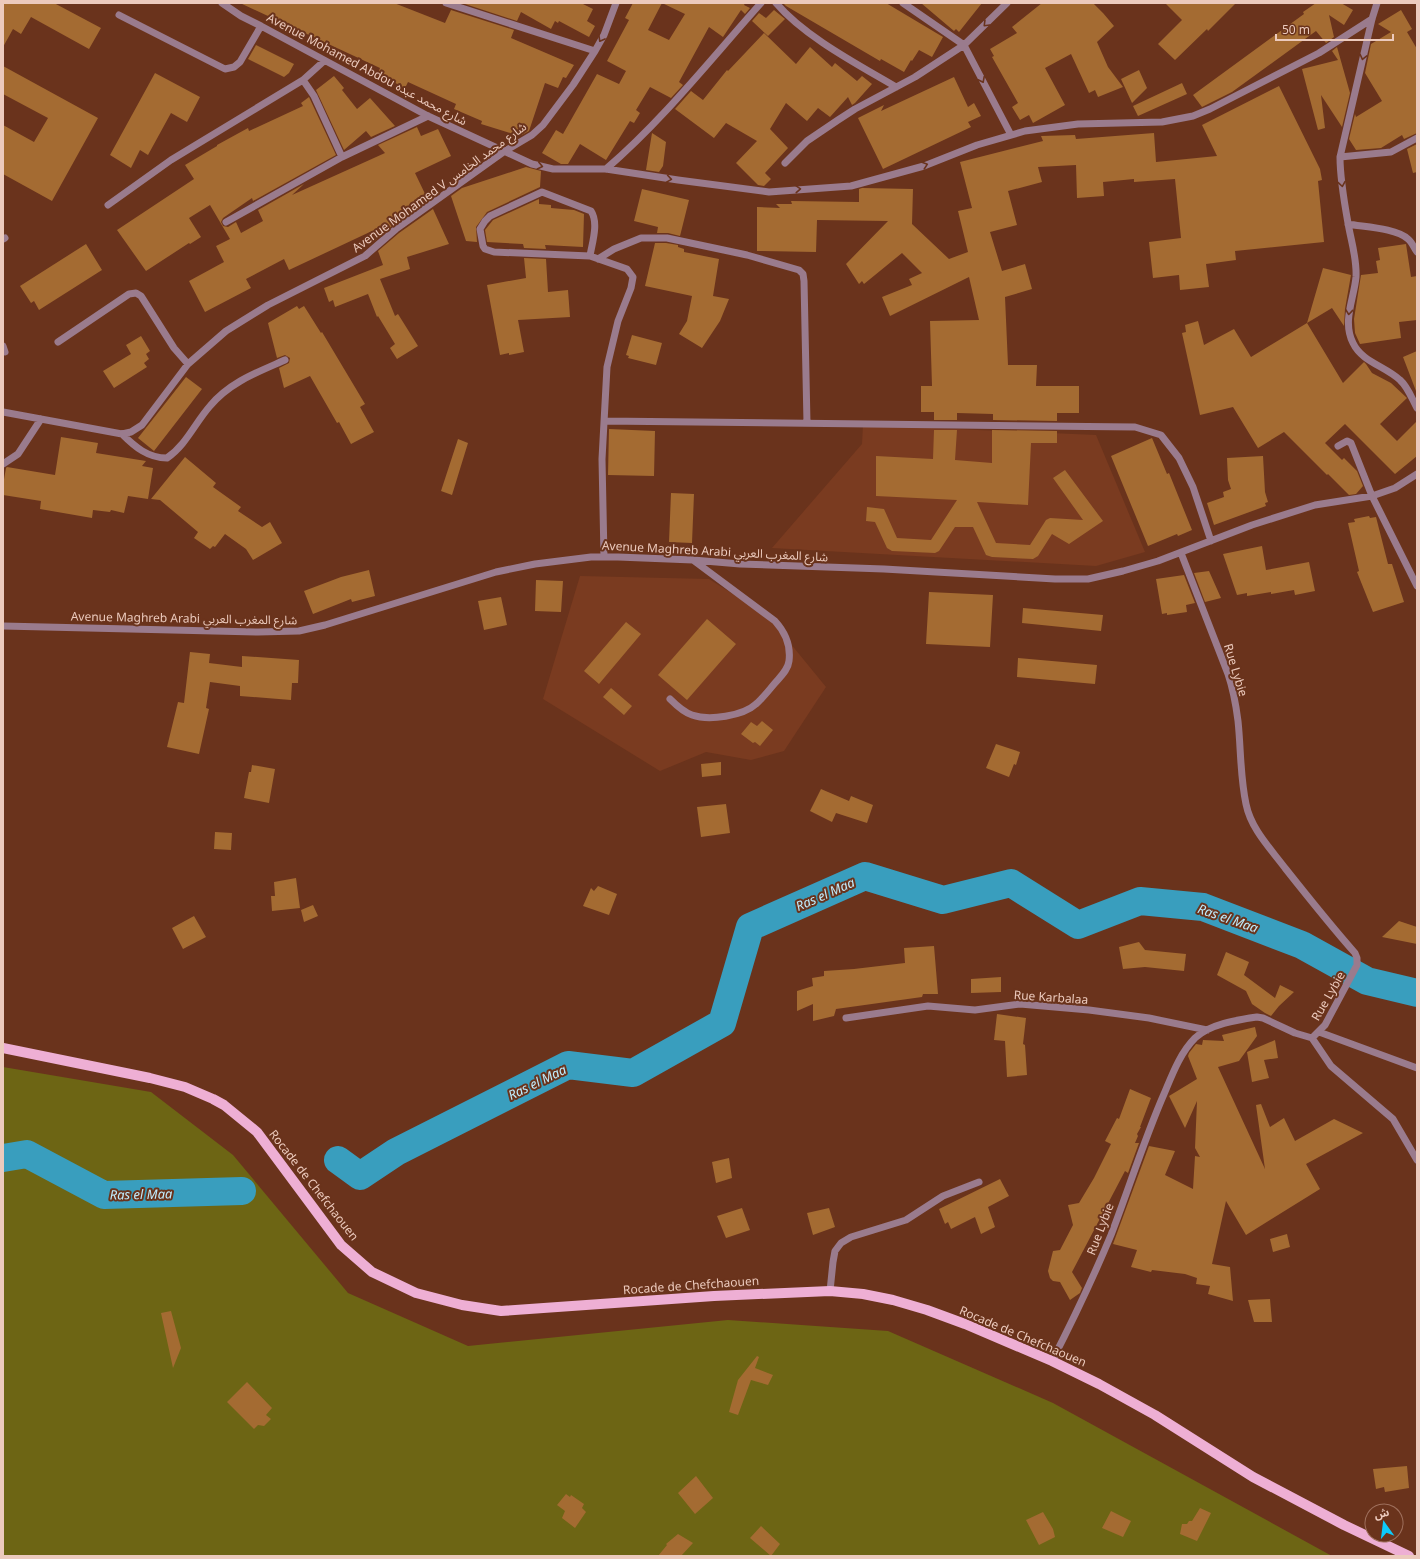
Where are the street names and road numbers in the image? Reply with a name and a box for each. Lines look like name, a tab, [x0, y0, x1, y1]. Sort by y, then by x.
street label: Avenue Mohamed Abdou شارع محمد عبده	[263, 9, 470, 130]
street label: Avenue Mohamed V شارع محمد الخامس	[348, 118, 530, 257]
street label: Avenue Maghreb Arabi شارع المغرب العربي	[601, 537, 829, 567]
street label: Avenue Maghreb Arabi شارع المغرب العربي	[71, 608, 297, 630]
street label: Rue Lybie	[1220, 641, 1252, 699]
street label: Rue Lybie	[1307, 968, 1349, 1024]
street label: Rue Karbalaa	[1013, 986, 1089, 1008]
street label: Rocade de Chefchaouen	[265, 1126, 363, 1244]
street label: Rue Lybie	[1082, 1200, 1118, 1257]
street label: Rocade de Chefchaouen	[622, 1272, 760, 1298]
street label: Rocade de Chefchaouen	[957, 1302, 1089, 1370]

